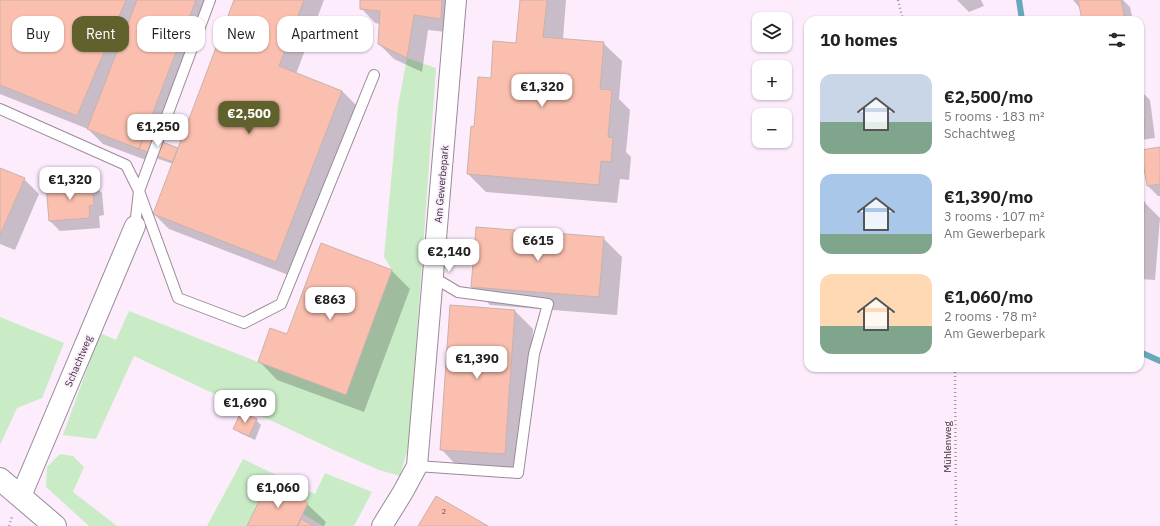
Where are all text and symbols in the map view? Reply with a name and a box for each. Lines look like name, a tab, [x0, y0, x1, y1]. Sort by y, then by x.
map controls	[752, 12, 792, 148]
button: layers	[752, 12, 792, 52]
chip: Buy	[12, 16, 64, 52]
chip: Rent	[72, 16, 129, 52]
chip: Filters	[137, 16, 205, 52]
chip: New	[213, 16, 269, 52]
chip: Apartment	[277, 16, 373, 52]
text: 10 homes	[820, 29, 897, 51]
icon: filters	[1106, 29, 1128, 51]
button: +	[752, 60, 792, 100]
pin: €1,320	[509, 74, 575, 108]
text: €1,320	[520, 78, 564, 95]
text: €2,500/mo	[944, 86, 1033, 108]
icon: home	[852, 90, 900, 138]
pin: €2,500	[216, 101, 282, 135]
text: €2,500	[227, 105, 271, 122]
button: −	[752, 108, 792, 148]
text: 5 rooms · 183 m²	[944, 108, 1045, 125]
pin: €1,250	[125, 114, 191, 148]
text: €1,250	[136, 118, 180, 135]
text: Schachtweg	[944, 125, 1015, 142]
street label: Am Gewerbepark	[432, 144, 451, 223]
pin: €1,320	[37, 167, 103, 201]
text: €1,320	[48, 171, 92, 188]
text: €1,390/mo	[944, 186, 1033, 208]
icon: home	[852, 190, 900, 238]
text: 3 rooms · 107 m²	[944, 208, 1045, 225]
text: Am Gewerbepark	[944, 225, 1045, 242]
pin: €615	[514, 228, 562, 262]
text: €615	[522, 232, 554, 249]
pin: €2,140	[416, 239, 482, 273]
text: €2,140	[427, 243, 471, 260]
text: €1,060/mo	[944, 286, 1033, 308]
pin: €863	[306, 287, 354, 321]
icon: home	[852, 290, 900, 338]
text: €863	[314, 291, 346, 308]
text: 2 rooms · 78 m²	[944, 308, 1037, 325]
text: Am Gewerbepark	[944, 325, 1045, 342]
street label: Schachtweg	[62, 333, 95, 389]
pin: €1,390	[444, 346, 510, 380]
text: €1,390	[455, 350, 499, 367]
pin: €1,690	[212, 390, 278, 424]
text: €1,690	[223, 394, 267, 411]
street label: Mühlenweg	[941, 420, 954, 473]
pin: €1,060	[245, 475, 311, 509]
text: €1,060	[256, 479, 300, 496]
house number: 2	[442, 506, 447, 516]

